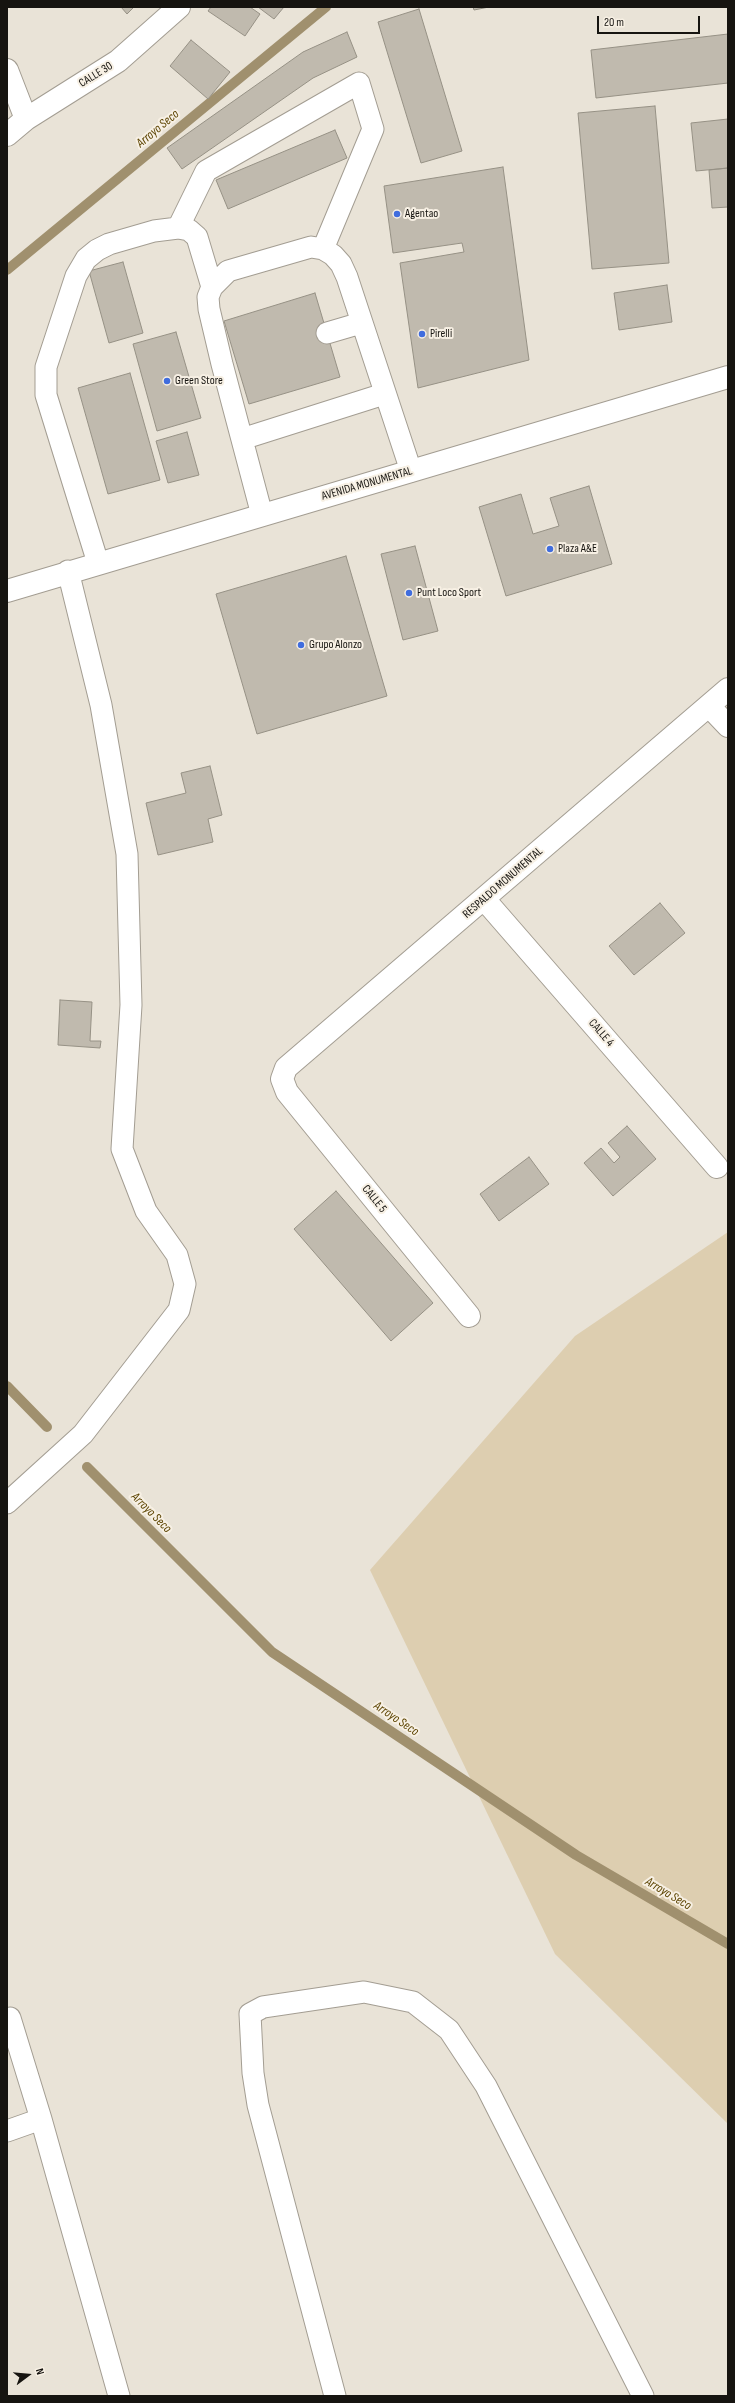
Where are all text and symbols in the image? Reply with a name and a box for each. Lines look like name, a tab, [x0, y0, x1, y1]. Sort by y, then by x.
scale bar	[599, 8, 702, 34]
text: 20 m	[604, 15, 624, 30]
street label: CALLE 30	[76, 59, 116, 91]
water label: Arroyo Seco	[133, 107, 183, 151]
place label: Agentao	[405, 207, 438, 221]
marker: Agentao	[392, 209, 402, 219]
place label: Pirelli	[430, 327, 452, 341]
marker: Pirelli	[417, 329, 427, 339]
place label: Green Store	[175, 374, 223, 388]
marker: Green Store	[162, 376, 172, 386]
street label: AVENIDA MONUMENTAL	[320, 464, 414, 504]
place label: Plaza A&E	[558, 542, 597, 556]
marker: Plaza A&E	[545, 544, 555, 554]
place label: Punt Loco Sport	[417, 586, 481, 600]
marker: Punt Loco Sport	[404, 588, 414, 598]
place label: Grupo Alonzo	[309, 638, 362, 652]
marker: Grupo Alonzo	[296, 640, 306, 650]
street label: RESPALDO MONUMENTAL	[460, 844, 546, 922]
street label: CALLE 4	[585, 1016, 617, 1050]
street label: CALLE 5	[358, 1182, 390, 1216]
water label: Arroyo Seco	[127, 1489, 175, 1537]
water label: Arroyo Seco	[371, 1698, 421, 1740]
water label: Arroyo Seco	[642, 1874, 694, 1914]
north arrow	[8, 2355, 48, 2395]
text: N	[33, 2367, 47, 2376]

